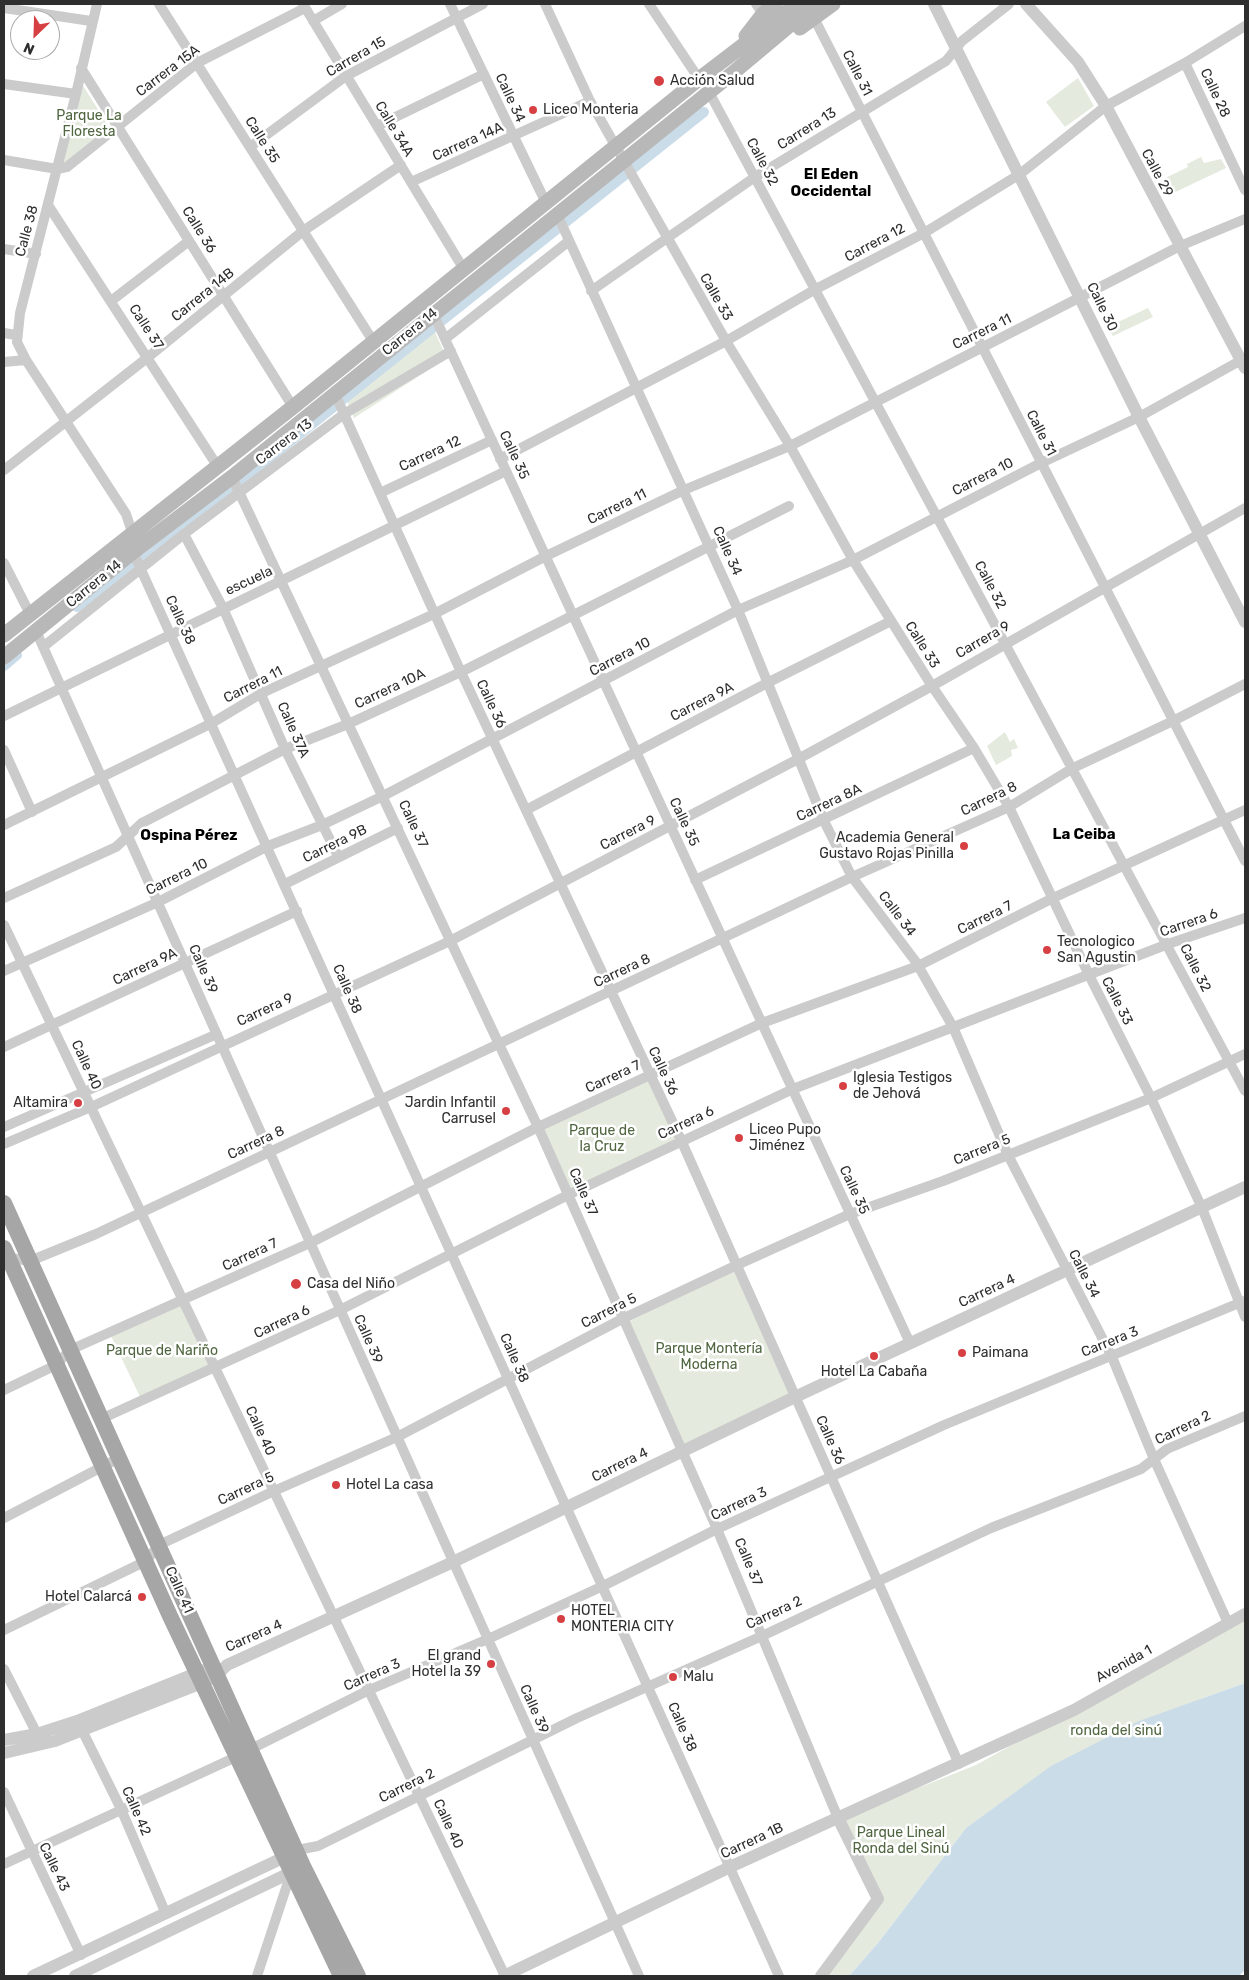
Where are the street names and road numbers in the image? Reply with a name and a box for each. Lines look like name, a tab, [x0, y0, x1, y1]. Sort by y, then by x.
street label: Carrera 15	[323, 33, 389, 81]
street label: Carrera 15A	[133, 42, 203, 100]
street label: Calle 31	[838, 47, 876, 99]
street label: Calle 28	[1196, 66, 1234, 120]
street label: Calle 34	[491, 71, 529, 125]
street label: Calle 34A	[371, 98, 417, 160]
street label: Carrera 13	[774, 104, 840, 154]
street label: Calle 35	[241, 114, 283, 166]
street label: Carrera 14A	[430, 119, 506, 165]
street label: Calle 32	[742, 135, 782, 189]
street label: Calle 29	[1137, 146, 1177, 200]
street label: Calle 38	[12, 203, 42, 259]
street label: Calle 36	[178, 204, 220, 256]
street label: Carrera 12	[842, 220, 908, 266]
street label: Carrera 14B	[168, 265, 238, 325]
street label: Calle 33	[696, 270, 736, 324]
street label: Calle 30	[1083, 280, 1121, 334]
street label: Calle 37	[125, 301, 167, 353]
street label: Carrera 14	[379, 305, 441, 359]
street label: Carrera 11	[950, 310, 1014, 354]
street label: Calle 31	[1022, 407, 1060, 459]
street label: Carrera 13	[253, 415, 315, 469]
street label: Calle 35	[495, 428, 533, 482]
street label: Carrera 12	[397, 432, 463, 476]
street label: Carrera 10	[949, 454, 1017, 500]
street label: Carrera 11	[585, 485, 649, 529]
street label: Calle 34	[709, 524, 745, 578]
street label: Carrera 14	[63, 557, 125, 611]
street label: Calle 32	[970, 558, 1010, 612]
street label: escuela	[223, 563, 275, 599]
street label: Calle 38	[161, 593, 199, 647]
street label: Carrera 9	[953, 618, 1013, 662]
street label: Calle 33	[901, 619, 943, 671]
street label: Carrera 10	[587, 634, 653, 680]
street label: Carrera 11	[221, 663, 285, 707]
street label: Carrera 10A	[352, 665, 428, 713]
street label: Calle 36	[472, 677, 510, 731]
street label: Carrera 9A	[667, 679, 737, 725]
street label: Calle 37A	[273, 699, 313, 761]
street label: Carrera 8	[958, 778, 1020, 820]
street label: Carrera 8A	[794, 781, 864, 825]
street label: Calle 35	[665, 795, 703, 849]
street label: Calle 37	[395, 797, 431, 851]
street label: Carrera 9	[597, 812, 659, 854]
street label: Carrera 9B	[300, 821, 370, 867]
street label: Carrera 10	[143, 855, 211, 899]
street label: Calle 34	[875, 888, 919, 940]
street label: Carrera 7	[955, 898, 1015, 938]
street label: Carrera 6	[1158, 905, 1220, 941]
street label: Calle 32	[1176, 941, 1214, 995]
street label: Calle 39	[185, 942, 221, 996]
street label: Carrera 9A	[110, 945, 180, 989]
street label: Carrera 8	[591, 951, 653, 991]
street label: Calle 38	[329, 962, 365, 1016]
street label: Calle 33	[1098, 974, 1136, 1028]
street label: Carrera 9	[234, 990, 296, 1030]
street label: Calle 40	[67, 1038, 105, 1092]
street label: Calle 36	[644, 1044, 682, 1098]
street label: Carrera 7	[583, 1057, 643, 1097]
street label: Carrera 6	[655, 1103, 717, 1143]
street label: Carrera 8	[225, 1123, 287, 1163]
street label: Carrera 5	[951, 1131, 1013, 1169]
street label: Calle 35	[835, 1163, 873, 1217]
street label: Calle 37	[565, 1165, 601, 1219]
street label: Carrera 7	[220, 1235, 280, 1275]
street label: Calle 34	[1065, 1247, 1103, 1301]
street label: Carrera 4	[956, 1271, 1018, 1311]
street label: Carrera 5	[578, 1290, 640, 1332]
street label: Carrera 6	[251, 1302, 313, 1342]
street label: Calle 39	[350, 1312, 386, 1366]
street label: Carrera 3	[1079, 1323, 1141, 1361]
street label: Calle 38	[496, 1331, 532, 1385]
street label: Calle 40	[241, 1404, 279, 1458]
street label: Carrera 2	[1152, 1407, 1214, 1449]
street label: Calle 36	[812, 1413, 848, 1467]
street label: Carrera 4	[589, 1444, 651, 1486]
street label: Carrera 5	[215, 1469, 277, 1509]
street label: Carrera 3	[708, 1484, 770, 1524]
street label: Calle 37	[730, 1535, 766, 1589]
street label: Calle 41	[161, 1564, 197, 1616]
street label: Carrera 2	[743, 1593, 805, 1633]
street label: Carrera 4	[223, 1616, 285, 1656]
street label: Avenida 1	[1093, 1642, 1155, 1686]
street label: Carrera 3	[341, 1655, 403, 1695]
street label: Calle 39	[516, 1682, 552, 1736]
street label: Calle 38	[664, 1700, 700, 1754]
street label: Carrera 2	[376, 1765, 438, 1807]
street label: Calle 42	[118, 1784, 154, 1838]
street label: Calle 40	[429, 1797, 467, 1851]
street label: Carrera 1B	[718, 1819, 786, 1863]
street label: Calle 43	[35, 1840, 73, 1894]

